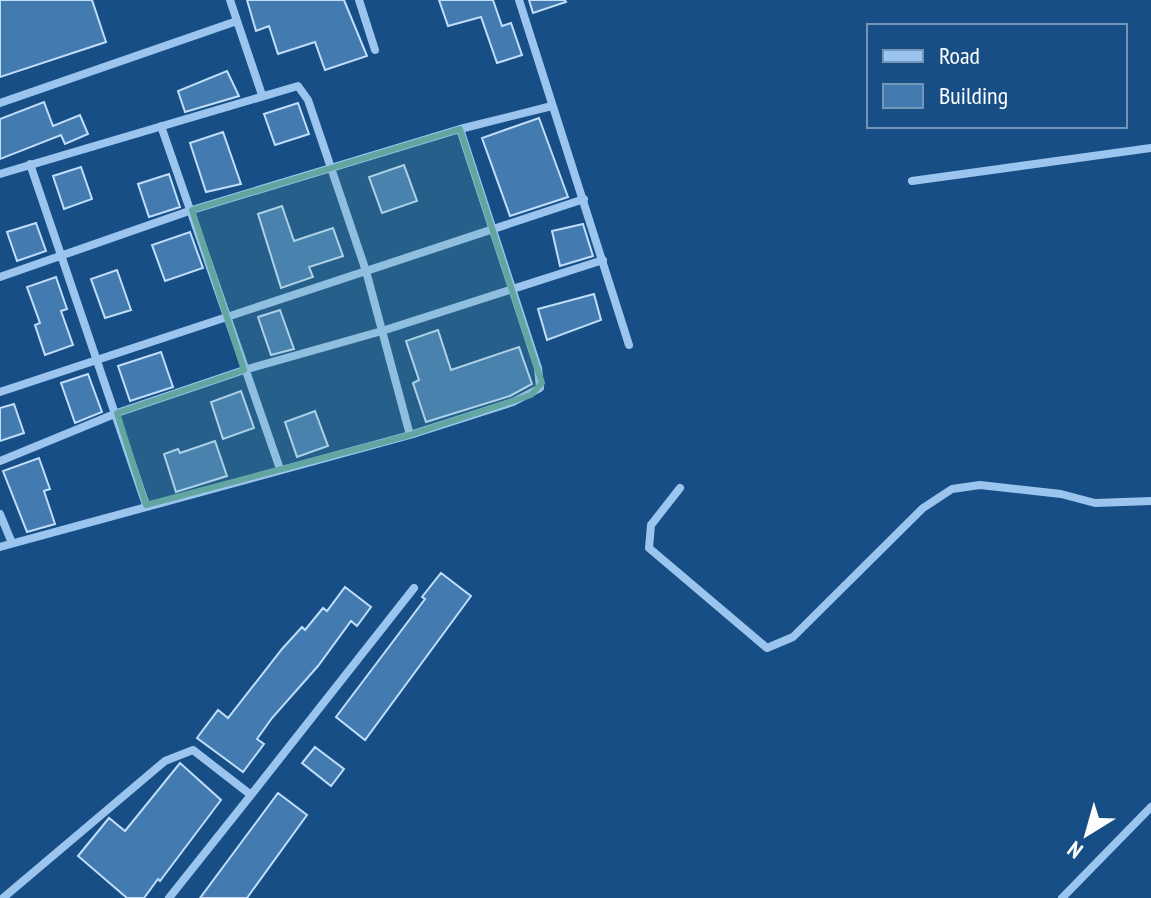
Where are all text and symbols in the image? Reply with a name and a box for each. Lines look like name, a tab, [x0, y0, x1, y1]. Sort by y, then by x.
legend	[867, 24, 1127, 128]
text: Road	[939, 40, 980, 71]
text: Building	[939, 80, 1008, 111]
north arrow	[1047, 794, 1127, 874]
text: N	[1062, 835, 1088, 865]

